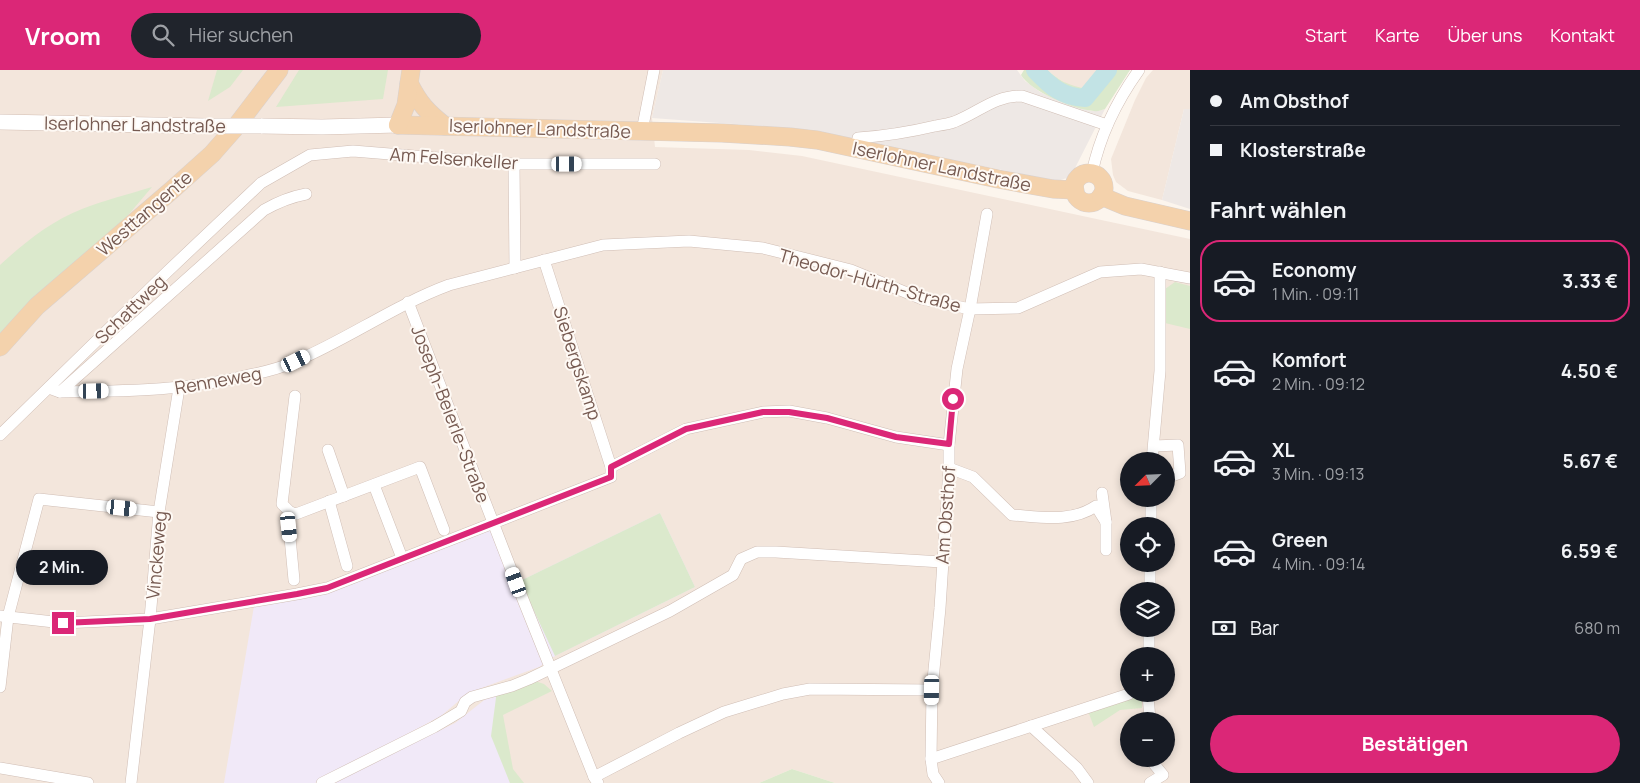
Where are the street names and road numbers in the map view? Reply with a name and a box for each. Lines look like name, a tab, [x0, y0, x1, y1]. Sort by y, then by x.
street label: Iserlohner Landstraße	[44, 110, 226, 138]
street label: Iserlohner Landstraße	[449, 113, 631, 143]
street label: Iserlohner Landstraße	[850, 135, 1034, 197]
street label: Am Felsenkeller	[389, 142, 520, 175]
street label: Westtangente	[91, 165, 197, 261]
street label: Theodor-Hürth-Straße	[776, 242, 964, 318]
street label: Schattweg	[89, 269, 171, 349]
street label: Siebergskamp	[548, 303, 608, 423]
street label: Joseph-Beierle-Straße	[406, 322, 496, 506]
street label: Renneweg	[173, 361, 263, 399]
street label: Am Obsthof	[930, 465, 960, 565]
street label: Vinckeweg	[140, 510, 172, 600]

